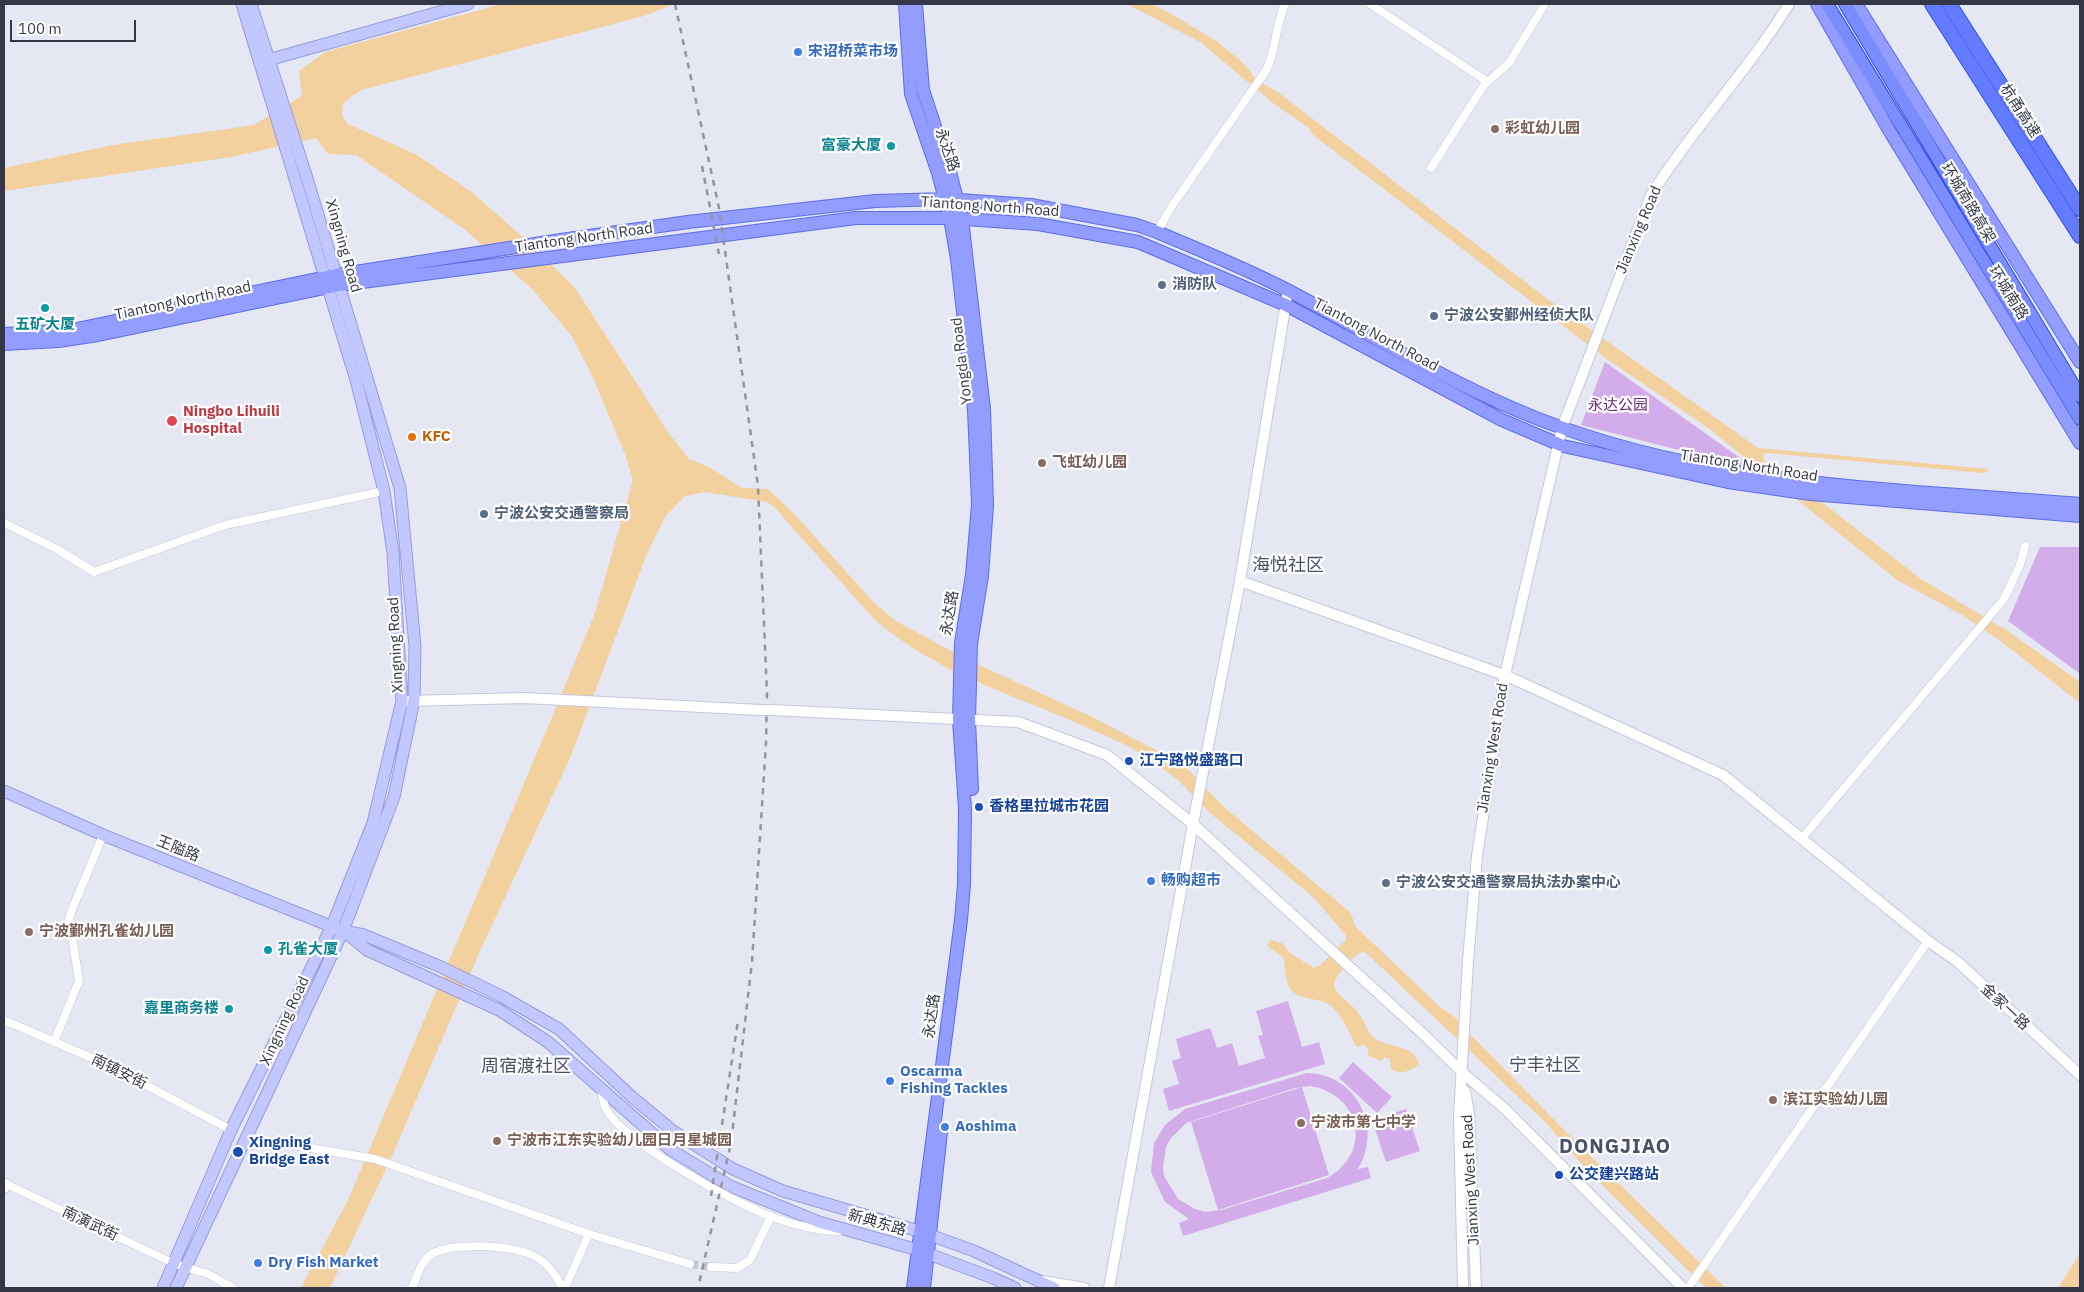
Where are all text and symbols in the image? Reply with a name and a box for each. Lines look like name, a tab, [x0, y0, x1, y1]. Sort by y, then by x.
scale bar	[12, 10, 139, 42]
text: 100 m	[18, 19, 62, 38]
place label: 宋诏桥菜市场	[808, 43, 898, 61]
marker: 宋诏桥菜市场	[792, 46, 804, 58]
street label: 杭甬高速	[1996, 81, 2044, 141]
place label: 彩虹幼儿园	[1505, 120, 1580, 138]
marker: 彩虹幼儿园	[1489, 123, 1501, 135]
street label: 永达路	[931, 126, 963, 174]
place label: 富豪大厦	[821, 137, 881, 155]
marker: 富豪大厦	[885, 140, 897, 152]
street label: 环城南路高架	[1937, 160, 1999, 246]
street label: Jianxing Road	[1612, 183, 1666, 277]
street label: Tiantong North Road	[920, 193, 1060, 221]
street label: Xingning Road	[321, 197, 365, 295]
street label: Tiantong North Road	[514, 219, 654, 257]
street label: 环城南路	[1984, 263, 2032, 323]
place label: 消防队	[1172, 276, 1217, 294]
street label: Tiantong North Road	[113, 278, 253, 324]
marker: 消防队	[1156, 279, 1168, 291]
street label: Tiantong North Road	[1310, 294, 1442, 376]
marker: 五矿大厦	[39, 302, 51, 314]
place label: 宁波公安鄞州经侦大队	[1444, 307, 1594, 325]
marker: 宁波公安鄞州经侦大队	[1428, 310, 1440, 322]
place label: 五矿大厦	[15, 316, 75, 334]
street label: Yongda Road	[948, 316, 976, 406]
park label: 永达公园	[1588, 397, 1648, 415]
place label: Ningbo Lihuili Hospital	[183, 403, 280, 438]
marker: Ningbo Lihuili Hospital	[165, 414, 179, 428]
place label: KFC	[422, 428, 451, 446]
marker: KFC	[406, 431, 418, 443]
street label: Tiantong North Road	[1679, 446, 1819, 486]
place label: 飞虹幼儿园	[1052, 454, 1127, 472]
marker: 飞虹幼儿园	[1036, 457, 1048, 469]
place label: 宁波公安交通警察局	[494, 505, 629, 523]
marker: 宁波公安交通警察局	[478, 508, 490, 520]
district label: 海悦社区	[1252, 555, 1324, 577]
street label: 永达路	[938, 589, 962, 637]
street label: Xingning Road	[384, 597, 408, 693]
street label: Jianxing West Road	[1474, 682, 1512, 814]
place label: 江宁路悦盛路口	[1139, 752, 1244, 770]
marker: 江宁路悦盛路口	[1123, 755, 1135, 767]
place label: 香格里拉城市花园	[989, 798, 1109, 816]
marker: 香格里拉城市花园	[973, 801, 985, 813]
street label: 王隘路	[154, 832, 202, 866]
place label: 畅购超市	[1161, 872, 1221, 890]
place label: 宁波公安交通警察局执法办案中心	[1396, 874, 1621, 892]
marker: 畅购超市	[1145, 875, 1157, 887]
marker: 宁波公安交通警察局执法办案中心	[1380, 877, 1392, 889]
place label: 宁波鄞州孔雀幼儿园	[39, 923, 174, 941]
marker: 宁波鄞州孔雀幼儿园	[23, 926, 35, 938]
place label: 孔雀大厦	[278, 941, 338, 959]
marker: 孔雀大厦	[262, 944, 274, 956]
street label: Xingning Road	[257, 974, 313, 1068]
street label: 金家一路	[1977, 980, 2033, 1034]
street label: 永达路	[920, 992, 944, 1040]
place label: 嘉里商务楼	[144, 1000, 219, 1018]
marker: 嘉里商务楼	[223, 1003, 235, 1015]
street label: 南镇安街	[88, 1051, 150, 1093]
district label: 宁丰社区	[1509, 1055, 1581, 1077]
district label: 周宿渡社区	[481, 1056, 571, 1078]
place label: Oscarma Fishing Tackles	[900, 1063, 1008, 1098]
marker: Oscarma Fishing Tackles	[884, 1075, 896, 1087]
place label: 滨江实验幼儿园	[1783, 1091, 1888, 1109]
marker: 滨江实验幼儿园	[1767, 1094, 1779, 1106]
place label: 宁波市第七中学	[1311, 1114, 1416, 1132]
street label: Jianxing West Road	[1459, 1114, 1483, 1246]
marker: 宁波市第七中学	[1295, 1117, 1307, 1129]
place label: Aoshima	[955, 1118, 1016, 1136]
marker: Aoshima	[939, 1121, 951, 1133]
place label: 宁波市江东实验幼儿园日月星城园	[507, 1132, 732, 1150]
place label: Xingning Bridge East	[249, 1134, 329, 1169]
marker: 宁波市江东实验幼儿园日月星城园	[491, 1135, 503, 1147]
district label: DONGJIAO	[1558, 1135, 1672, 1159]
marker: Xingning Bridge East	[231, 1145, 245, 1159]
place label: 公交建兴路站	[1569, 1166, 1659, 1184]
marker: 公交建兴路站	[1553, 1169, 1565, 1181]
street label: 南演武街	[59, 1203, 121, 1245]
street label: 新典东路	[846, 1206, 908, 1240]
place label: Dry Fish Market	[268, 1254, 379, 1272]
marker: Dry Fish Market	[252, 1257, 264, 1269]

